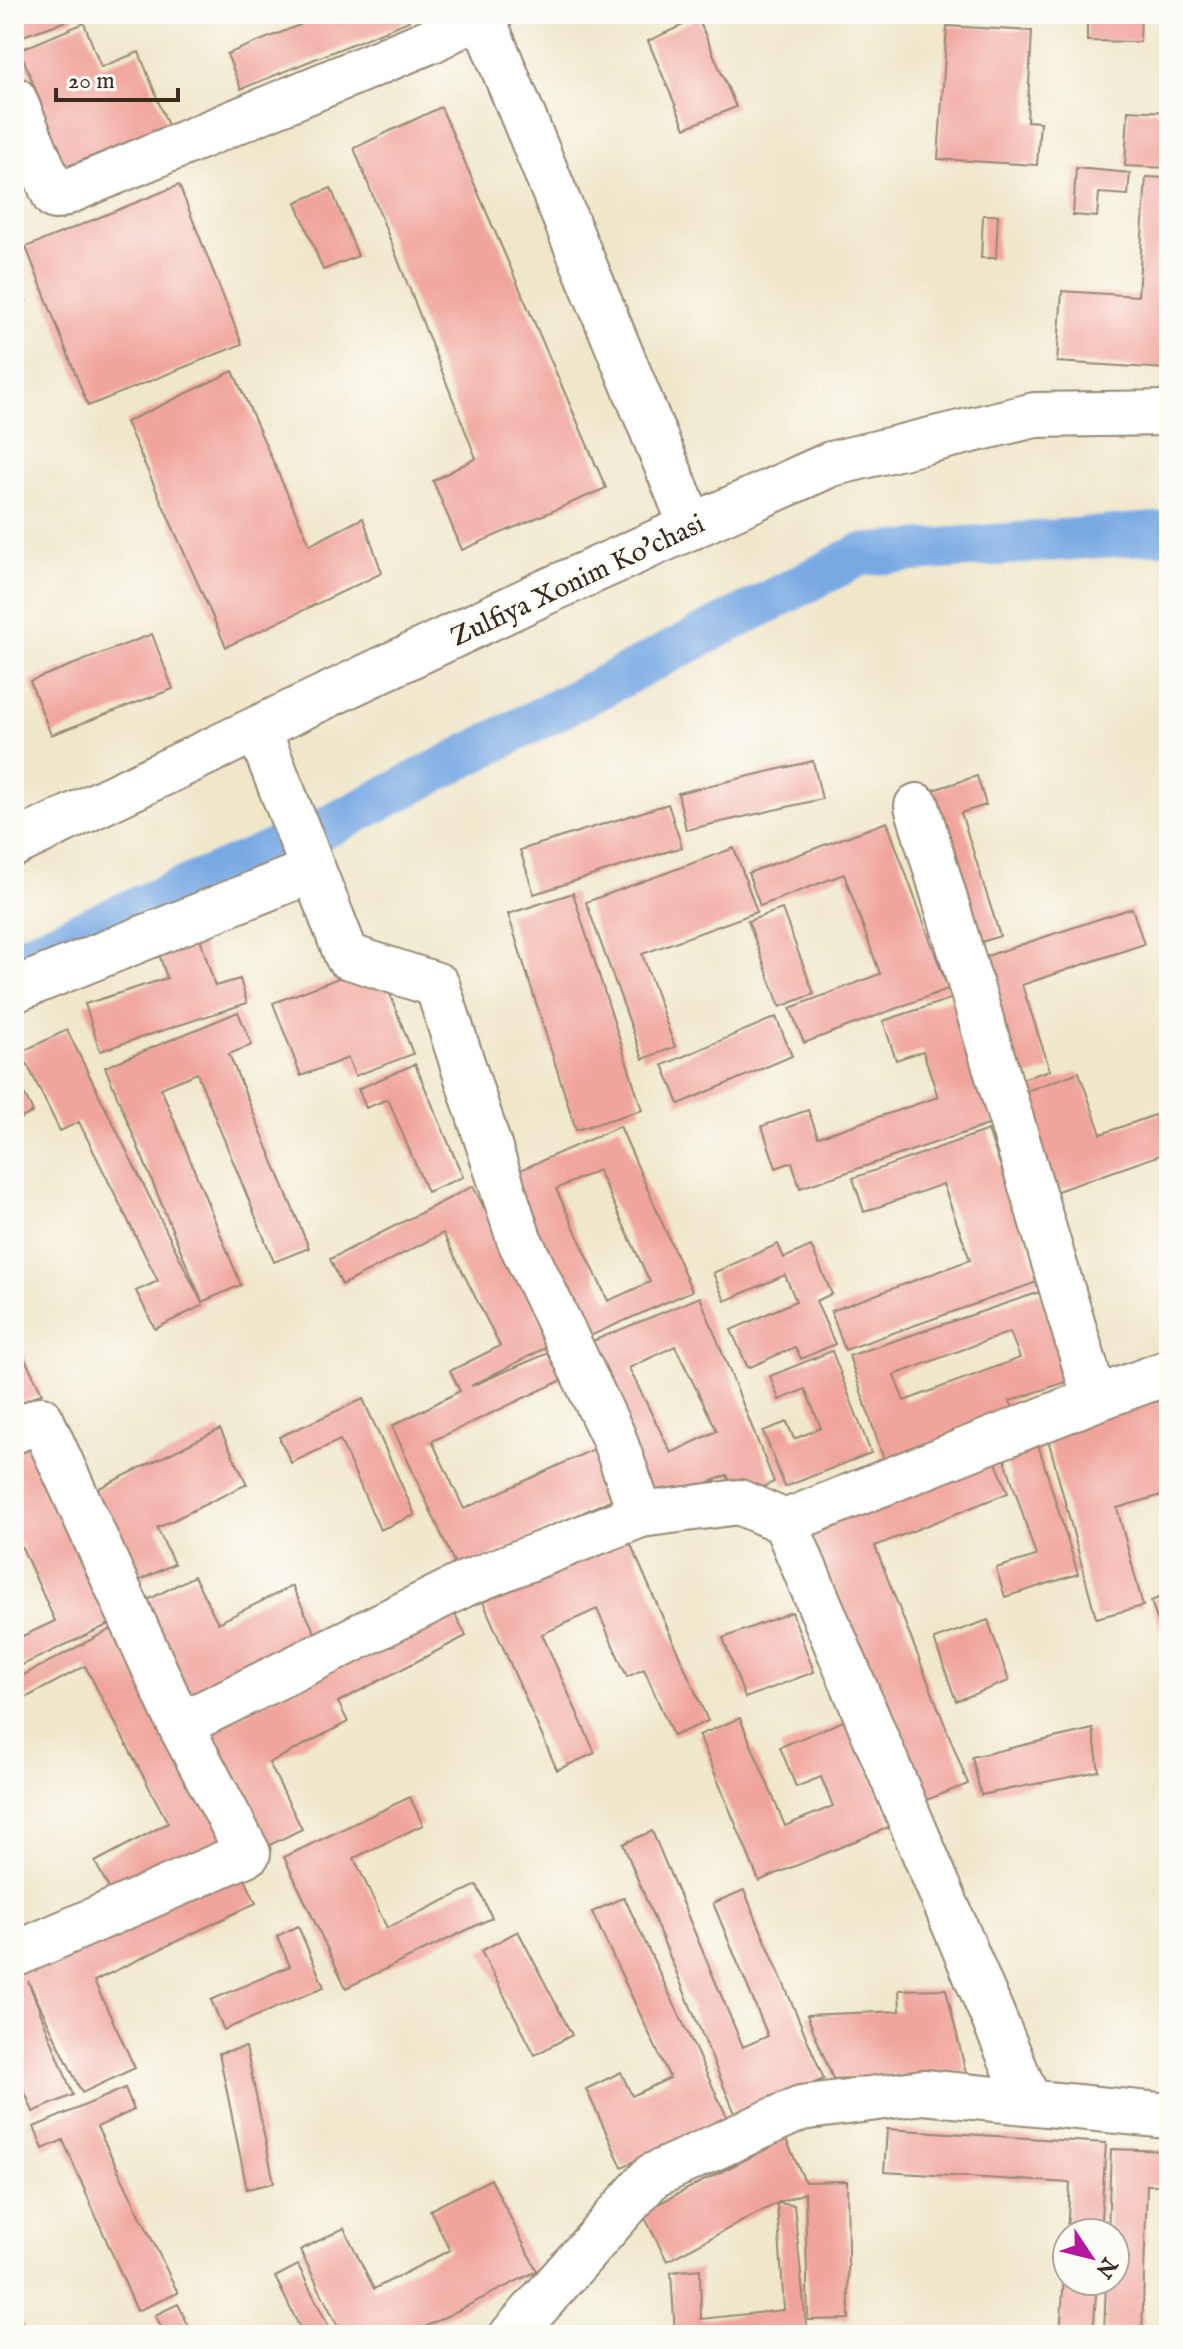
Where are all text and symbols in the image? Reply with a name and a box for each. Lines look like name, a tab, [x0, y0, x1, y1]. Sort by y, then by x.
scale bar	[56, 52, 178, 102]
text: 20 m	[68, 66, 115, 97]
street label: Zulfiya Xonim Ko'chasi	[445, 507, 711, 655]
north arrow	[1051, 2217, 1131, 2297]
text: N	[1089, 2251, 1123, 2283]

